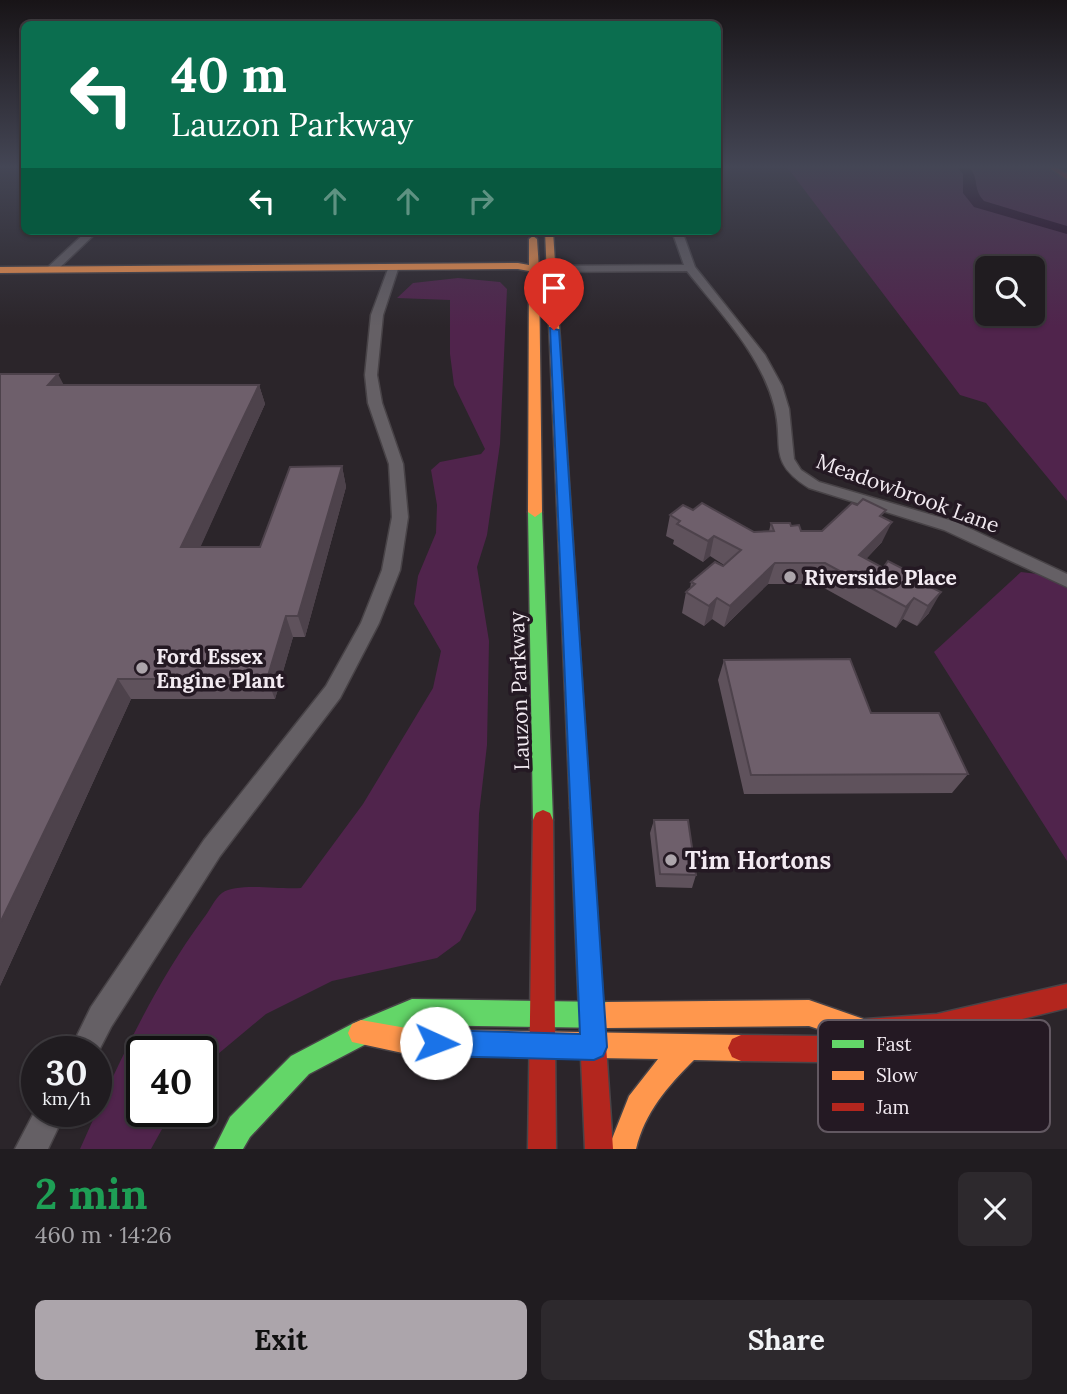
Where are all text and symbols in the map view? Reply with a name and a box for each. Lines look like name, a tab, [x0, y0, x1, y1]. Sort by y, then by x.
text: 40 m	[171, 43, 287, 105]
icon: left	[56, 49, 147, 140]
text: Lauzon Parkway	[171, 104, 413, 145]
icon: left	[243, 182, 281, 220]
icon: ahead	[316, 182, 354, 220]
icon: ahead	[389, 182, 427, 220]
icon: right	[462, 182, 500, 220]
map controls	[975, 256, 1045, 326]
button: search	[975, 256, 1045, 326]
pin	[524, 258, 584, 330]
icon: arrive	[535, 269, 573, 307]
street label: Meadowbrook Lane	[813, 447, 1003, 539]
place label: Riverside Place	[804, 564, 957, 591]
marker: Riverside Place	[782, 569, 798, 585]
street label: Lauzon Parkway	[503, 611, 535, 771]
place label: Ford Essex Engine Plant	[156, 643, 285, 694]
marker: Ford Essex Engine Plant	[134, 660, 150, 676]
place label: Tim Hortons	[685, 845, 831, 876]
marker: Tim Hortons	[663, 852, 679, 868]
position arrow	[399, 1006, 473, 1080]
legend	[818, 1020, 1050, 1132]
text: Fast	[876, 1032, 912, 1056]
speed limit sign: 40	[126, 1036, 217, 1127]
text: 30	[46, 1050, 87, 1095]
text: Slow	[876, 1063, 919, 1087]
text: km/h	[42, 1087, 91, 1110]
text: Jam	[875, 1095, 910, 1119]
text: 2 min	[35, 1167, 148, 1221]
button: close	[958, 1172, 1032, 1246]
text: 460 m · 14:26	[35, 1220, 172, 1249]
button: Exit	[35, 1300, 527, 1380]
button: Share	[541, 1300, 1032, 1380]

